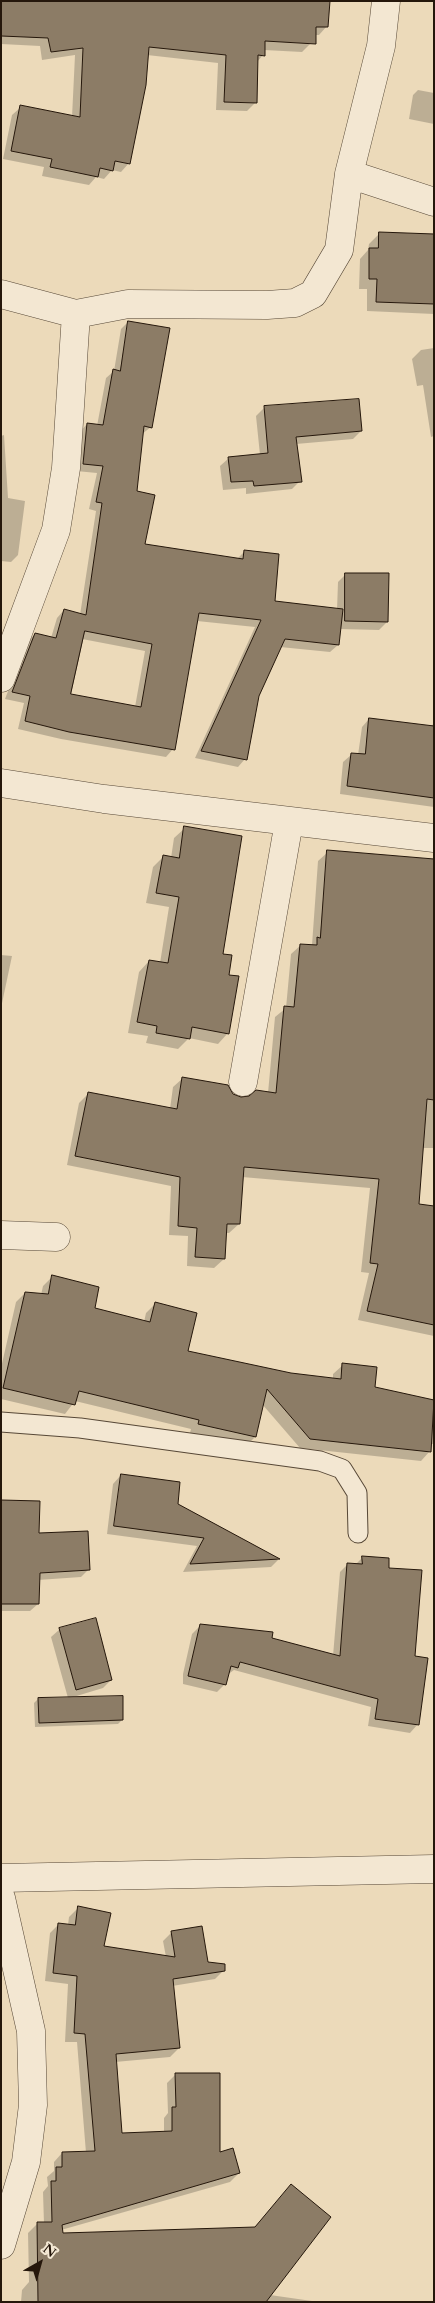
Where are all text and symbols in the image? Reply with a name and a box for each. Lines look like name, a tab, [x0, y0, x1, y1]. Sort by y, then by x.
north arrow	[15, 2238, 65, 2288]
text: N	[39, 2240, 60, 2262]

